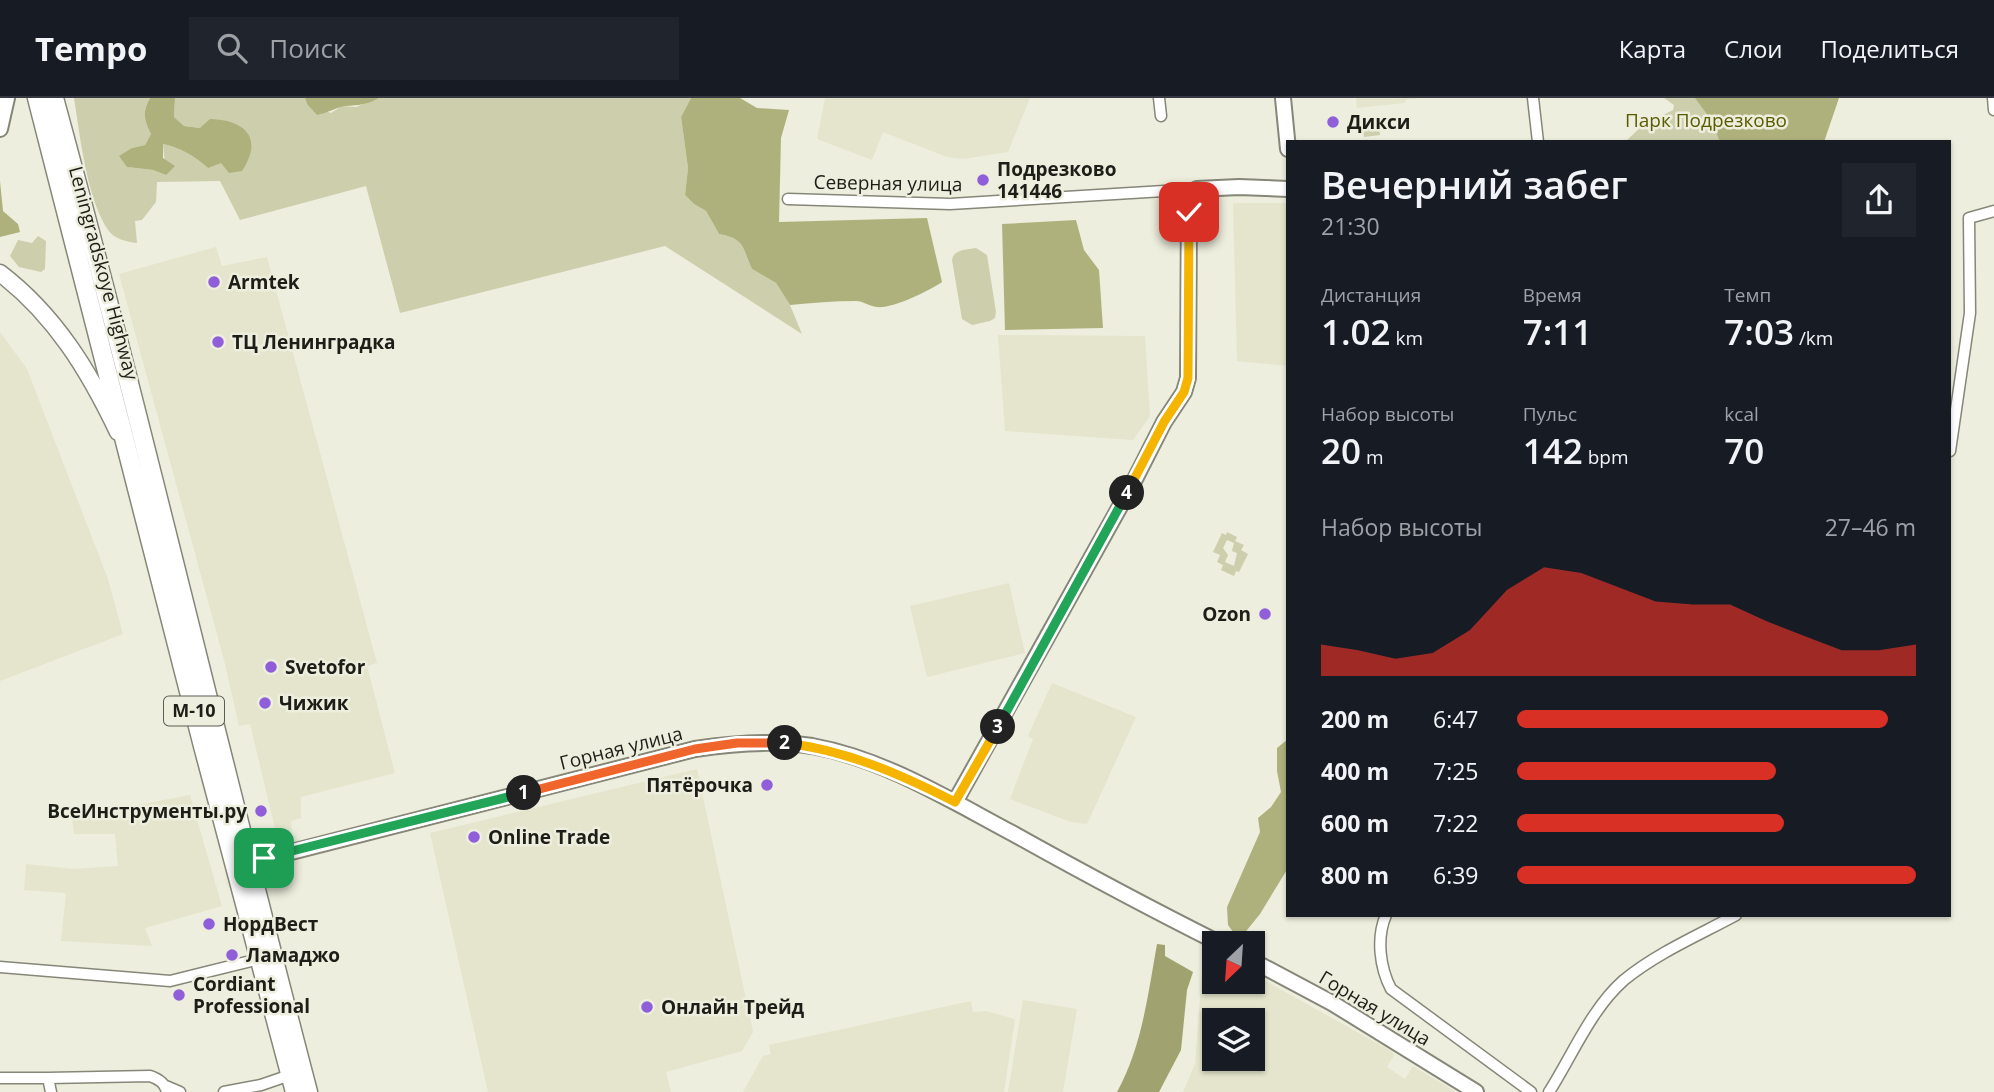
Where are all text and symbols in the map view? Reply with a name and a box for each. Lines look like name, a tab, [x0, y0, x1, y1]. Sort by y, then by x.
search box	[189, 17, 679, 80]
text: Tempo	[35, 26, 147, 71]
icon: search	[213, 29, 251, 67]
text: Поиск	[269, 30, 346, 66]
text: Карта	[1619, 32, 1686, 65]
text: Слои	[1724, 32, 1783, 65]
text: Поделиться	[1821, 32, 1959, 65]
park label: Парк Подрезково	[1625, 107, 1787, 133]
place label: Дикси	[1347, 109, 1410, 135]
marker: Дикси	[1325, 114, 1341, 130]
place label: Подрезково 141446	[997, 156, 1117, 204]
text: Вечерний забег	[1321, 158, 1628, 210]
street label: Leningradskoye Highway	[63, 163, 145, 383]
button: share	[1842, 163, 1916, 237]
street label: Северная улица	[813, 169, 963, 197]
marker: Подрезково 141446	[975, 172, 991, 188]
pin	[1159, 182, 1219, 242]
icon: check	[1170, 193, 1208, 231]
text: 21:30	[1321, 210, 1380, 242]
place label: Armtek	[228, 269, 300, 295]
marker: Armtek	[206, 274, 222, 290]
text: Дистанция	[1321, 282, 1421, 308]
text: Время	[1523, 282, 1582, 308]
text: Темп	[1724, 282, 1771, 308]
text: 1.02	[1321, 308, 1391, 355]
text: 7:11	[1523, 308, 1592, 355]
text: 7:03	[1724, 308, 1794, 355]
text: km	[1391, 325, 1423, 351]
text: /km	[1794, 325, 1833, 351]
place label: ТЦ Ленинградка	[232, 329, 395, 355]
marker: ТЦ Ленинградка	[210, 334, 226, 350]
text: Набор высоты	[1321, 401, 1454, 427]
text: Пульс	[1523, 401, 1577, 427]
text: kcal	[1724, 401, 1759, 427]
text: 20	[1321, 427, 1361, 474]
text: 142	[1523, 427, 1583, 474]
text: 70	[1724, 427, 1764, 474]
text: m	[1361, 444, 1384, 470]
text: bpm	[1583, 444, 1628, 470]
pin: 4	[1110, 476, 1144, 510]
text: 4	[1121, 479, 1132, 505]
text: Набор высоты	[1321, 511, 1483, 543]
text: 27–46 m	[1825, 511, 1916, 543]
place label: Ozon	[1202, 601, 1251, 627]
marker: Ozon	[1257, 606, 1273, 622]
place label: Svetofor	[285, 654, 366, 680]
marker: Svetofor	[263, 659, 279, 675]
place label: Чижик	[279, 690, 349, 716]
marker: Чижик	[257, 695, 273, 711]
road number: М-10	[164, 696, 224, 726]
text: 200 m	[1321, 703, 1389, 735]
text: 6:47	[1433, 703, 1479, 735]
pin: 3	[981, 710, 1016, 744]
text: 3	[992, 713, 1003, 739]
street label: Горная улица	[557, 720, 685, 776]
pin: 2	[768, 726, 802, 760]
text: 2	[779, 729, 790, 755]
text: 400 m	[1321, 755, 1389, 787]
text: 7:25	[1433, 755, 1479, 787]
place label: Пятёрочка	[646, 772, 753, 798]
pin: 1	[506, 776, 542, 810]
marker: Пятёрочка	[759, 777, 775, 793]
text: 1	[518, 779, 529, 805]
place label: ВсеИнструменты.ру	[47, 798, 247, 824]
marker: ВсеИнструменты.ру	[253, 803, 269, 819]
text: 600 m	[1321, 807, 1389, 839]
text: 7:22	[1433, 807, 1479, 839]
place label: Online Trade	[488, 824, 610, 850]
pin	[234, 828, 294, 888]
marker: Online Trade	[466, 829, 482, 845]
icon: arrive	[245, 839, 283, 877]
text: 800 m	[1321, 859, 1389, 891]
text: 6:39	[1433, 859, 1479, 891]
place label: НордВест	[223, 911, 319, 937]
marker: НордВест	[201, 916, 217, 932]
north arrow	[1202, 931, 1265, 994]
map controls	[1202, 931, 1265, 1071]
place label: Ламаджо	[246, 942, 340, 968]
marker: Ламаджо	[224, 947, 240, 963]
street label: Горная улица	[1314, 964, 1436, 1052]
place label: Cordiant Professional	[193, 971, 310, 1019]
marker: Cordiant Professional	[171, 987, 187, 1003]
place label: Онлайн Трейд	[661, 994, 805, 1020]
marker: Онлайн Трейд	[639, 999, 655, 1015]
button: layers	[1202, 1008, 1265, 1071]

